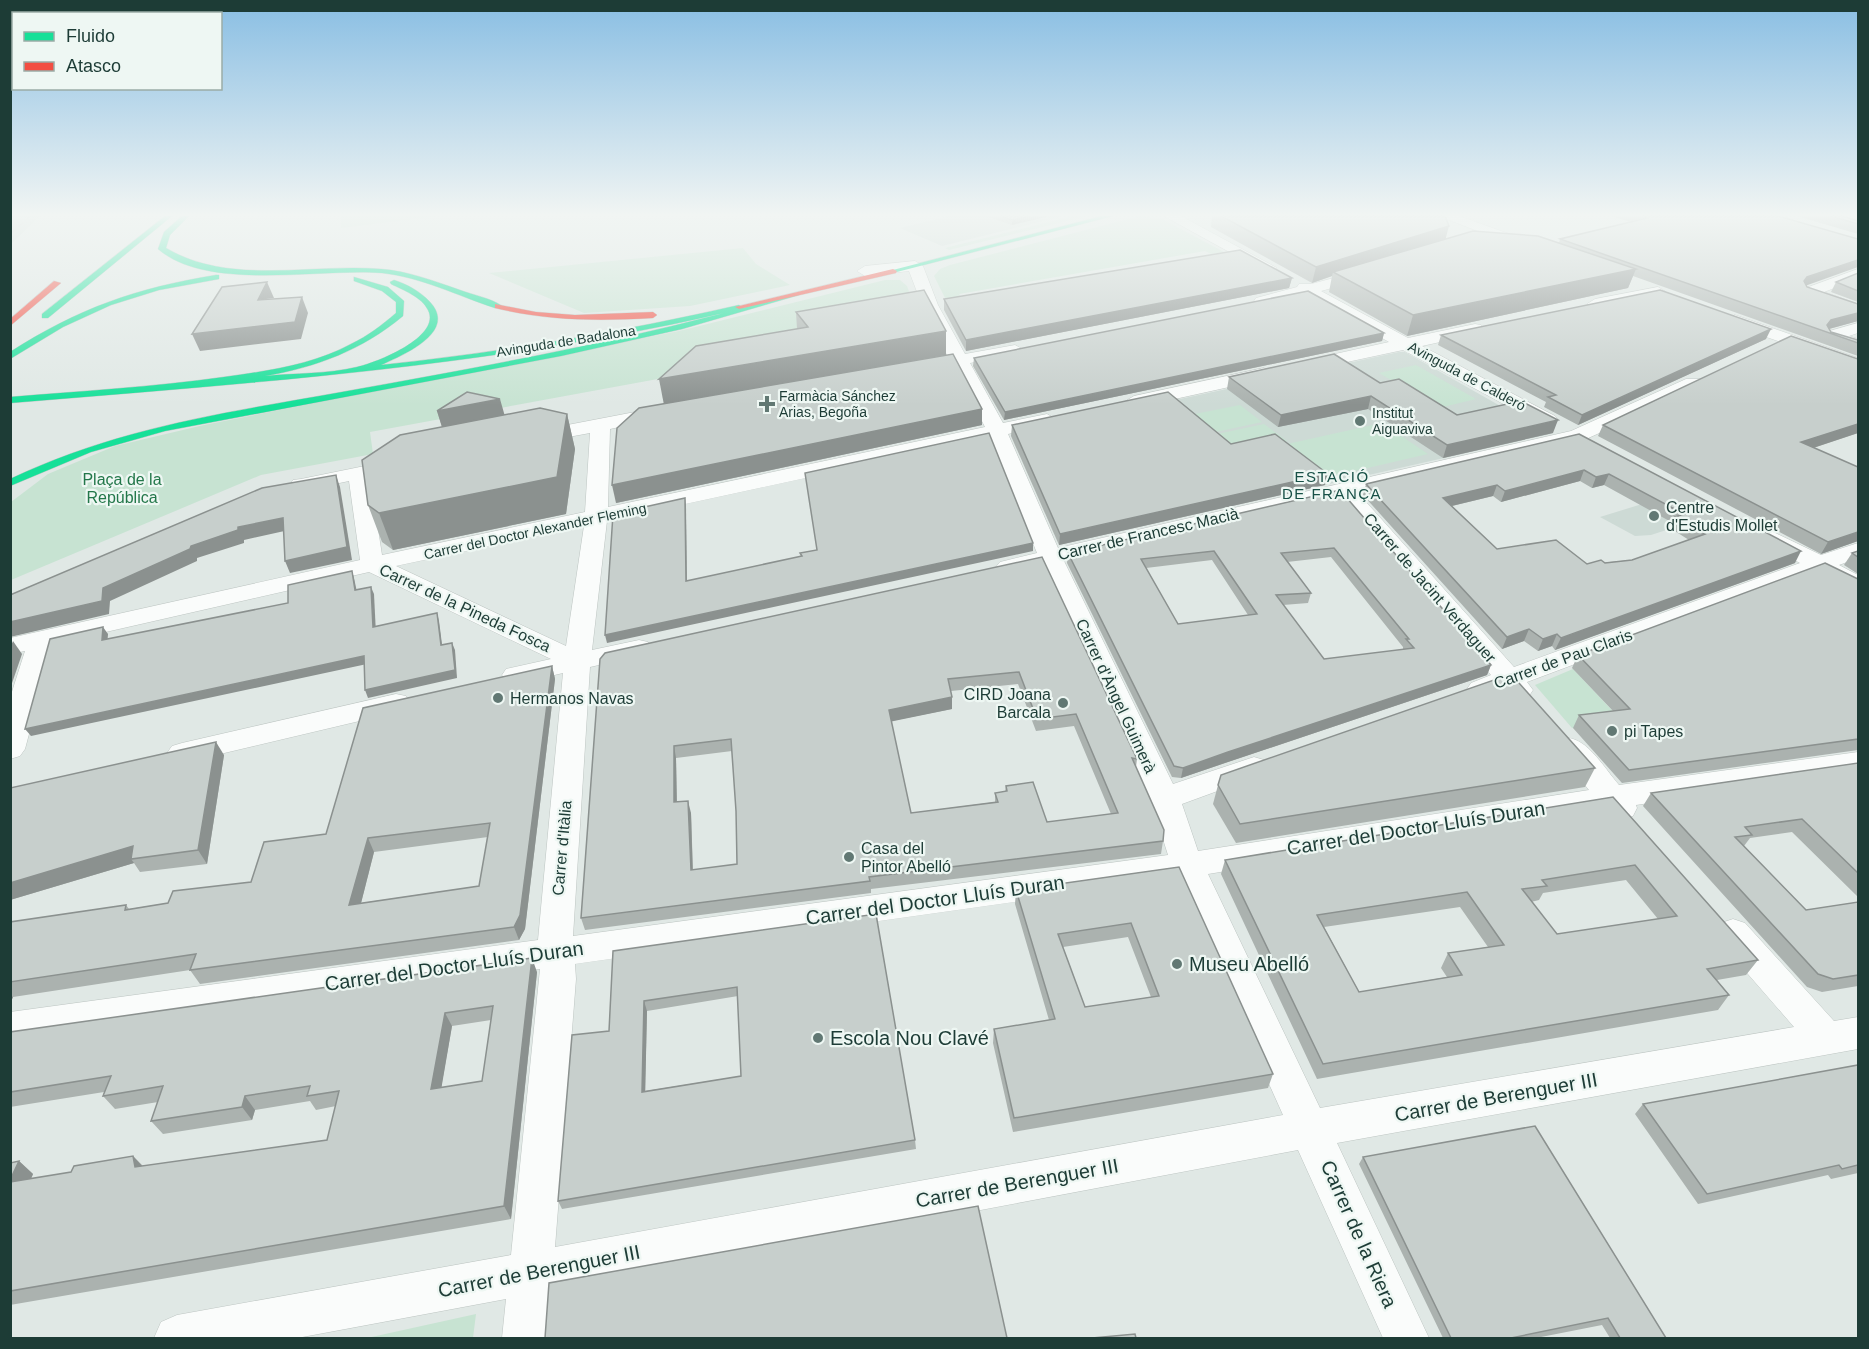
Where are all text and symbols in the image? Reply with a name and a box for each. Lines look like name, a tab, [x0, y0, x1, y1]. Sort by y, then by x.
legend	[12, 12, 222, 90]
text: Fluido	[66, 26, 115, 46]
text: Atasco	[66, 56, 121, 76]
street label: Avinguda de Badalona	[495, 322, 637, 360]
street label: Avinguda de Calderó	[1406, 338, 1529, 414]
place label: Farmàcia Sánchez Arias, Begoña	[779, 388, 896, 420]
marker: Farmàcia Sánchez Arias, Begoña	[760, 397, 774, 411]
place label: Institut Aiguaviva	[1372, 405, 1433, 437]
marker: Institut Aiguaviva	[1353, 414, 1367, 428]
district label: ESTACIÓ DE FRANÇA	[1282, 468, 1382, 502]
park label: Plaça de la República	[82, 471, 162, 506]
place label: Centre d'Estudis Mollet	[1666, 499, 1778, 534]
street label: Carrer del Doctor Alexander Fleming	[422, 500, 648, 562]
street label: Carrer de Francesc Macià	[1056, 505, 1240, 563]
marker: Centre d'Estudis Mollet	[1647, 509, 1661, 523]
street label: Carrer de Jacint Verdaguer	[1361, 510, 1500, 667]
street label: Carrer de la Pineda Fosca	[377, 561, 553, 655]
street label: Carrer d'Àngel Guimerà	[1073, 616, 1160, 776]
street label: Carrer de Pau Claris	[1492, 626, 1634, 692]
place label: CIRD Joana Barcala	[964, 686, 1051, 721]
place label: Hermanos Navas	[510, 690, 634, 707]
marker: Hermanos Navas	[491, 691, 505, 705]
marker: CIRD Joana Barcala	[1056, 696, 1070, 710]
place label: pi Tapes	[1624, 723, 1683, 740]
marker: pi Tapes	[1605, 724, 1619, 738]
street label: Carrer del Doctor Lluís Duran	[1285, 797, 1547, 859]
street label: Carrer d'Itàlia	[549, 800, 575, 896]
place label: Casa del Pintor Abelló	[861, 840, 951, 875]
marker: Casa del Pintor Abelló	[842, 850, 856, 864]
street label: Carrer del Doctor Lluís Duran	[804, 871, 1066, 929]
street label: Carrer del Doctor Lluís Duran	[323, 937, 585, 995]
place label: Museu Abelló	[1189, 953, 1309, 975]
marker: Museu Abelló	[1170, 957, 1184, 971]
place label: Escola Nou Clavé	[830, 1027, 989, 1049]
marker: Escola Nou Clavé	[811, 1031, 825, 1045]
street label: Carrer de Berenguer III	[1393, 1068, 1599, 1126]
street label: Carrer de Berenguer III	[914, 1154, 1120, 1212]
street label: Carrer de la Riera	[1317, 1157, 1402, 1312]
street label: Carrer de Berenguer III	[436, 1241, 642, 1301]

